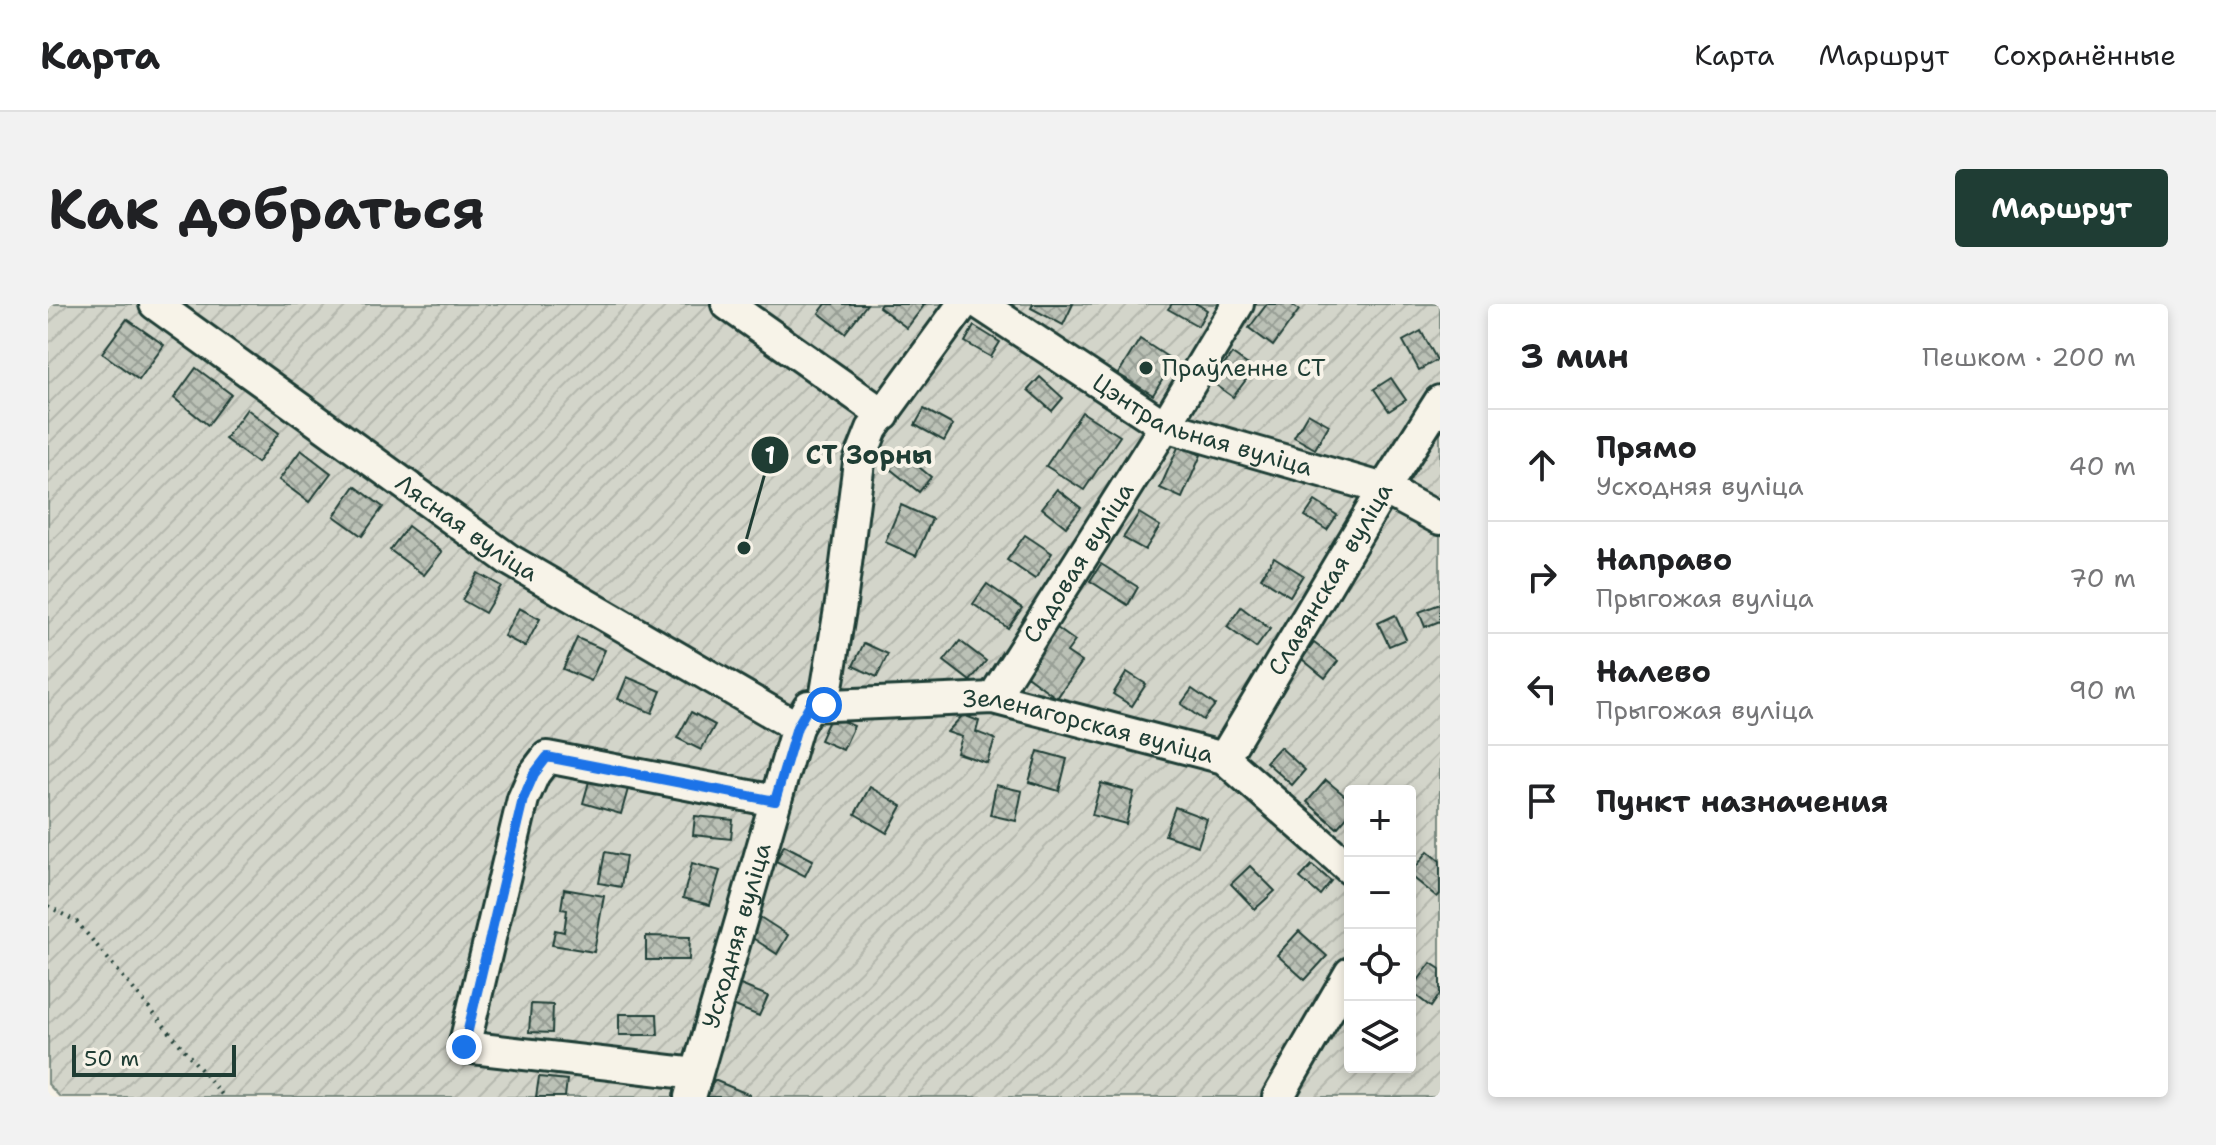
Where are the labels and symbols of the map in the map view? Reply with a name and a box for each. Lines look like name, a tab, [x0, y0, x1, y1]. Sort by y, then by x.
place label: Праўленне СТ	[1162, 352, 1326, 384]
marker: Праўленне СТ	[1137, 359, 1155, 377]
street label: Цэнтральная вуліца	[1086, 366, 1316, 484]
callout: СТ Зорны	[750, 430, 949, 480]
text: СТ Зорны	[806, 437, 932, 472]
text: 1	[765, 440, 775, 472]
street label: Лясная вуліца	[389, 467, 544, 589]
street label: Садовая вуліца	[1016, 476, 1141, 649]
street label: Славянская вуліца	[1261, 477, 1400, 682]
street label: Зеленагорская вуліца	[962, 682, 1217, 771]
route start	[806, 687, 842, 723]
street label: Усходняя вуліца	[695, 839, 779, 1032]
route end	[446, 1029, 482, 1065]
scale bar	[72, 1041, 236, 1077]

